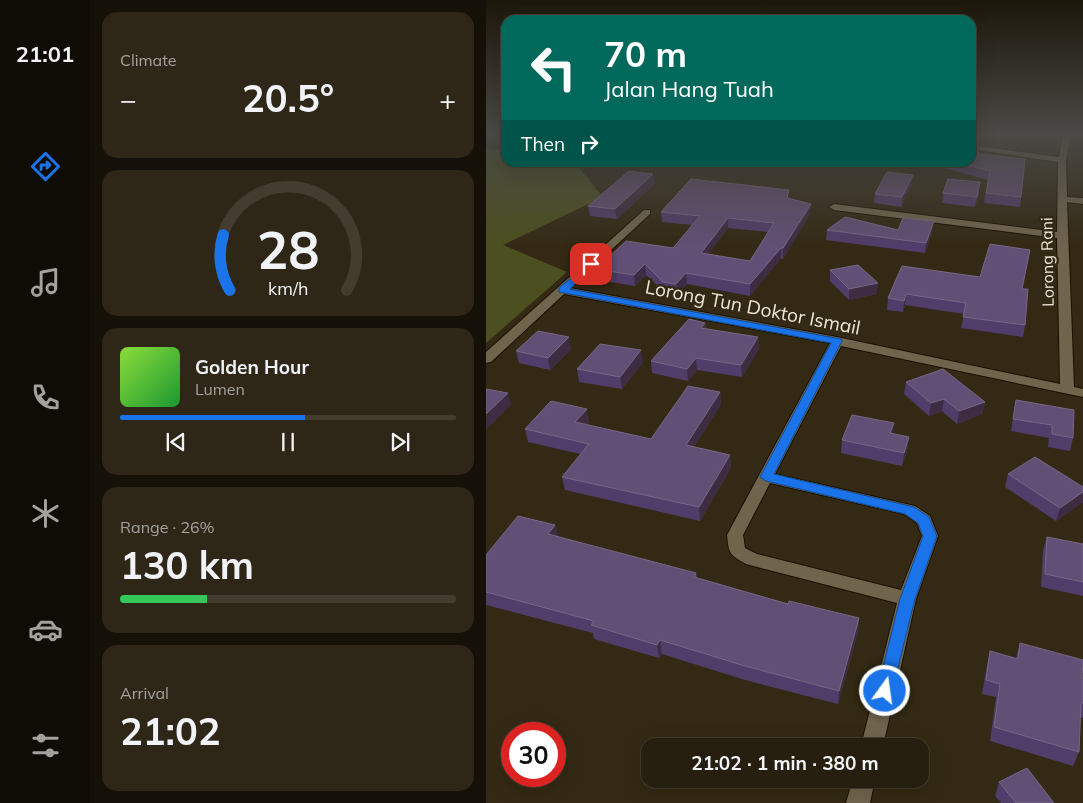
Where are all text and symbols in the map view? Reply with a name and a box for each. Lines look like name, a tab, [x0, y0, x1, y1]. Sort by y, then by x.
text: 70 m	[604, 32, 687, 76]
icon: left	[521, 35, 586, 100]
text: 21:01	[16, 40, 74, 68]
text: Climate	[120, 50, 176, 70]
text: 20.5°	[242, 74, 334, 122]
text: Jalan Hang Tuah	[604, 75, 774, 103]
text: −	[120, 82, 137, 117]
text: +	[439, 82, 456, 117]
icon: right	[575, 130, 603, 158]
text: Then	[521, 132, 565, 156]
icon: directions	[28, 149, 63, 184]
text: 28	[257, 217, 319, 282]
street label: Lorong Rani	[1036, 217, 1058, 307]
pin	[570, 243, 612, 285]
icon: arrive	[577, 250, 605, 278]
icon: music	[28, 265, 63, 300]
street label: Lorong Tun Doktor Ismail	[643, 274, 863, 340]
text: km/h	[268, 277, 308, 299]
text: Golden Hour	[195, 355, 309, 379]
text: Lumen	[195, 379, 245, 399]
icon: phone	[28, 380, 63, 415]
icon: previous	[162, 428, 190, 456]
icon: pause	[274, 428, 302, 456]
icon: next	[386, 428, 414, 456]
icon: climate	[28, 496, 63, 531]
text: Range · 26%	[120, 517, 215, 537]
text: 130 km	[120, 541, 254, 589]
icon: car	[28, 612, 63, 647]
position arrow	[858, 664, 910, 716]
text: Arrival	[120, 683, 169, 703]
text: 21:02	[120, 707, 221, 755]
speed limit sign: 30	[501, 722, 566, 787]
icon: filters	[28, 728, 63, 763]
text: 21:02 · 1 min · 380 m	[691, 751, 879, 775]

